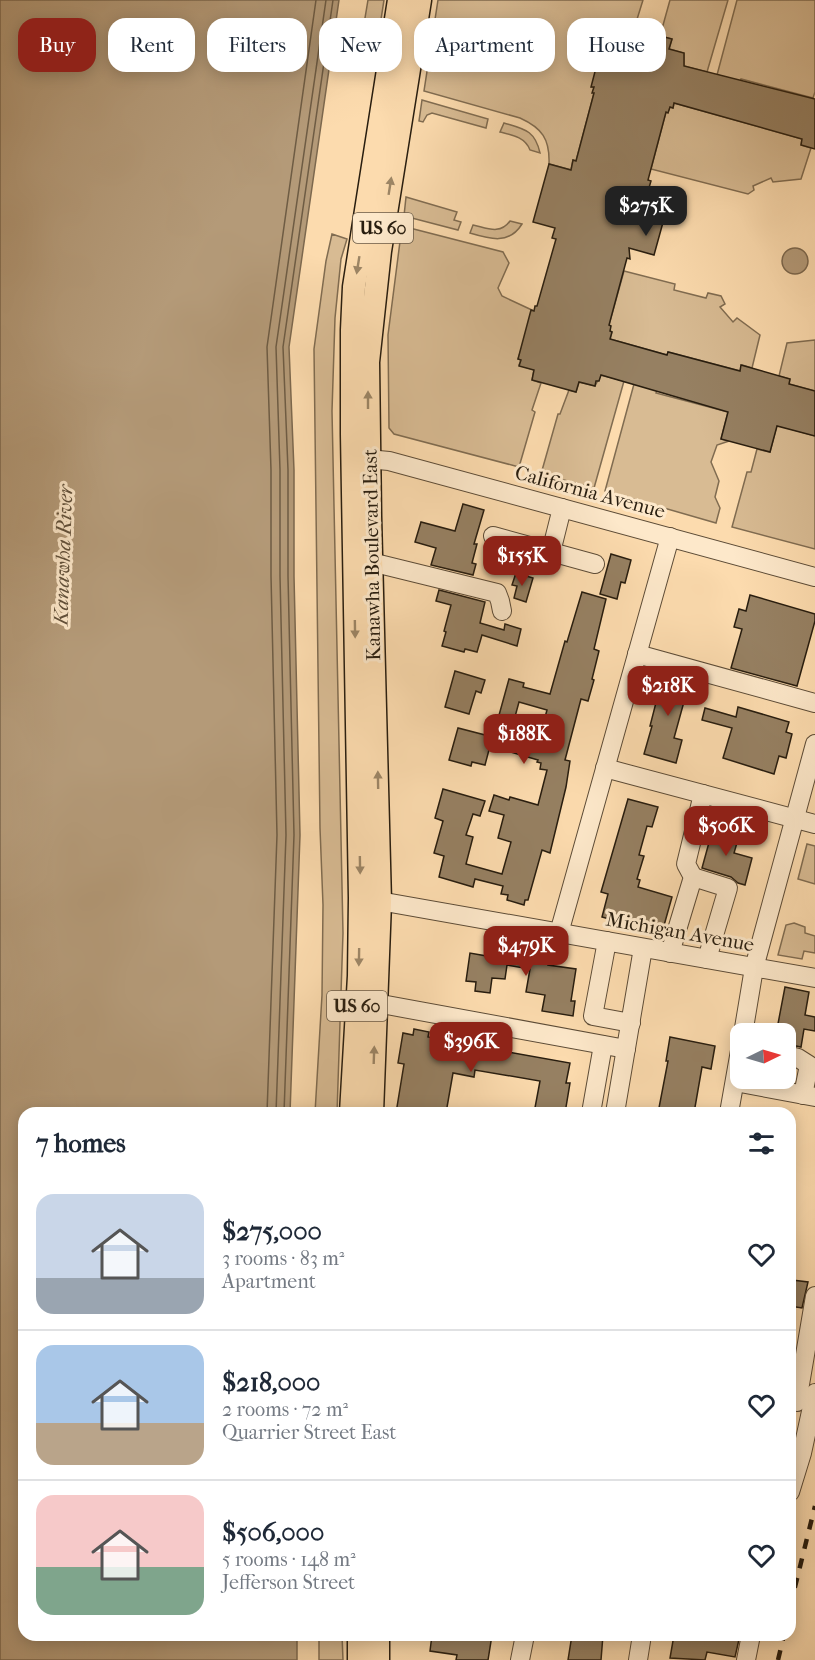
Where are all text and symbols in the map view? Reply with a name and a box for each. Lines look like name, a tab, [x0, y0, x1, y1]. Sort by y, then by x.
chip: Buy	[18, 18, 96, 72]
chip: Rent	[108, 18, 195, 72]
chip: Filters	[207, 18, 307, 72]
chip: New	[319, 18, 402, 72]
chip: Apartment	[414, 18, 555, 72]
chip: House	[567, 18, 666, 72]
one-way arrow	[386, 176, 395, 195]
pin: $275K	[604, 186, 688, 237]
text: $275K	[619, 194, 673, 217]
road number: US 60	[353, 213, 413, 243]
one-way arrow	[353, 256, 362, 275]
one-way arrow	[364, 391, 373, 410]
street label: Kanawha Boulevard East	[359, 449, 385, 661]
street label: California Avenue	[512, 461, 668, 523]
water label: Kanawha River	[48, 483, 77, 628]
pin: $155K	[480, 536, 564, 587]
text: $155K	[497, 544, 547, 567]
one-way arrow	[350, 620, 360, 639]
pin: $218K	[626, 666, 710, 717]
text: $218K	[641, 674, 695, 697]
pin: $188K	[482, 714, 566, 765]
text: $188K	[498, 722, 550, 745]
one-way arrow	[373, 770, 382, 789]
pin: $506K	[684, 806, 768, 857]
text: $506K	[698, 814, 754, 837]
one-way arrow	[355, 855, 365, 874]
street label: Michigan Avenue	[604, 908, 756, 956]
pin: $479K	[484, 926, 568, 977]
text: $479K	[498, 934, 554, 957]
one-way arrow	[354, 947, 364, 966]
road number: US 60	[327, 991, 387, 1021]
pin: $396K	[429, 1022, 513, 1073]
north arrow	[730, 1023, 796, 1089]
map controls	[730, 1023, 796, 1089]
text: $396K	[443, 1030, 499, 1053]
one-way arrow	[369, 1045, 378, 1064]
icon: filters	[745, 1127, 778, 1160]
text: 7 homes	[36, 1128, 126, 1159]
text: $275,000	[222, 1216, 322, 1247]
icon: home	[84, 1218, 156, 1290]
icon: heart	[745, 1238, 778, 1271]
text: 3 rooms · 83 m²	[222, 1247, 345, 1270]
text: Apartment	[222, 1270, 316, 1293]
text: $218,000	[222, 1367, 320, 1398]
icon: home	[84, 1369, 156, 1441]
icon: heart	[745, 1389, 778, 1422]
text: 2 rooms · 72 m²	[222, 1398, 348, 1421]
text: Quarrier Street East	[222, 1421, 397, 1444]
text: $506,000	[222, 1517, 324, 1548]
icon: home	[84, 1519, 156, 1591]
icon: heart	[745, 1539, 778, 1572]
text: 5 rooms · 148 m²	[222, 1548, 356, 1571]
text: Jefferson Street	[222, 1571, 355, 1594]

